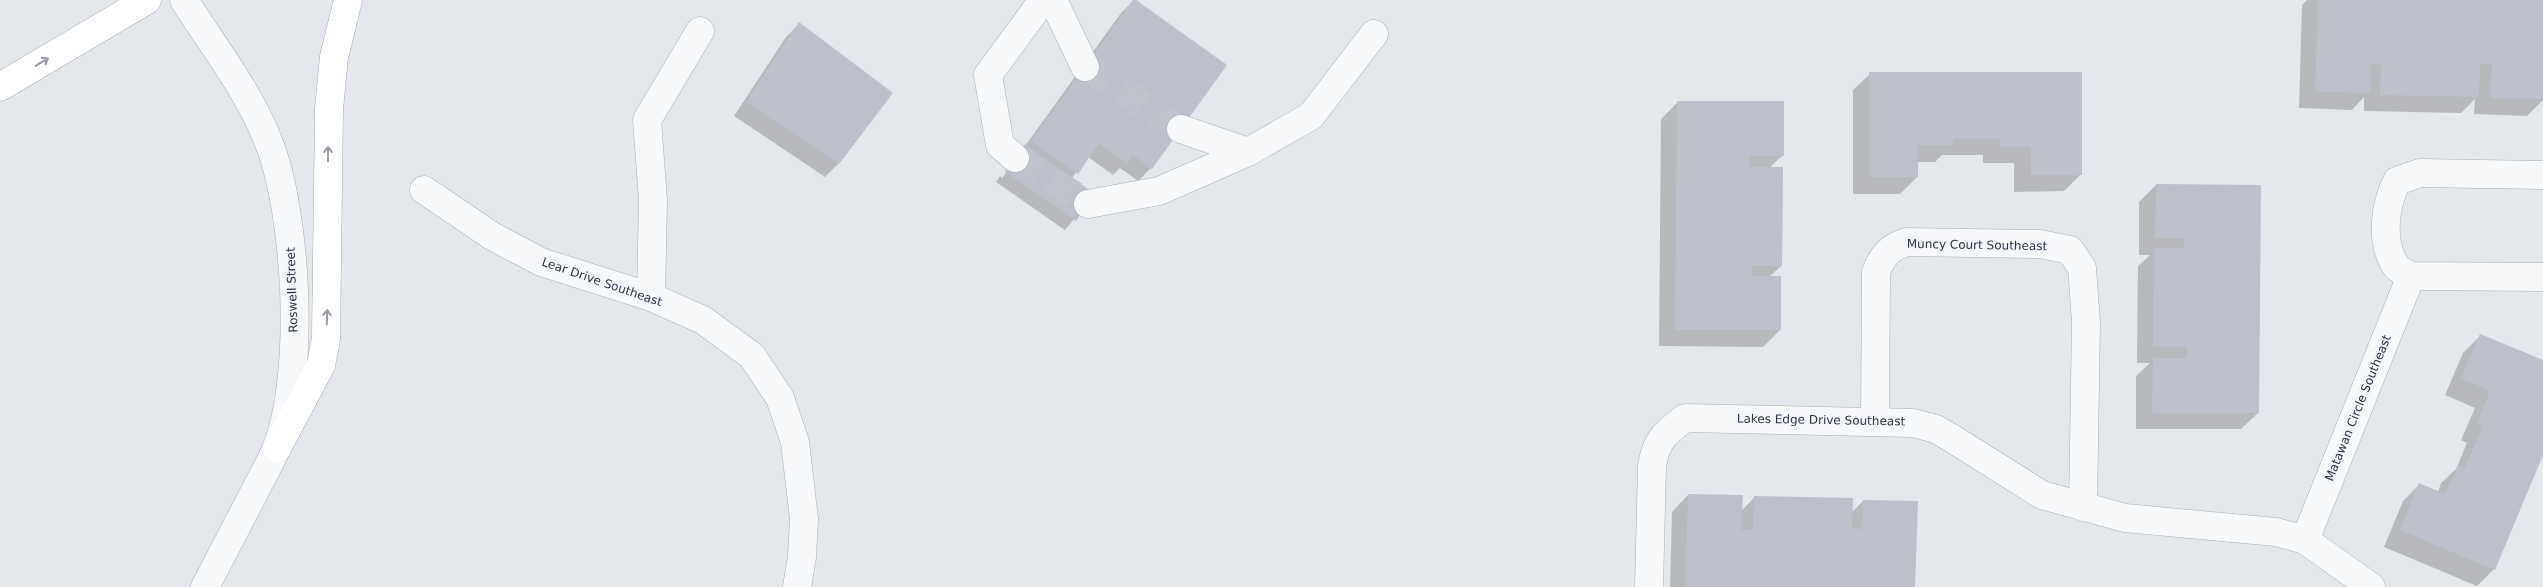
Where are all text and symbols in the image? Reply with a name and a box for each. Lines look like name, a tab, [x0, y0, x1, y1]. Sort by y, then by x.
one-way arrow	[34, 57, 49, 66]
one-way arrow	[323, 146, 333, 162]
street label: Muncy Court Southeast	[1907, 237, 2048, 253]
street label: Roswell Street	[284, 247, 300, 333]
street label: Lear Drive Southeast	[540, 255, 664, 309]
one-way arrow	[322, 309, 332, 325]
street label: Matawan Circle Southeast	[2322, 333, 2394, 483]
street label: Lakes Edge Drive Southeast	[1737, 412, 1906, 428]

